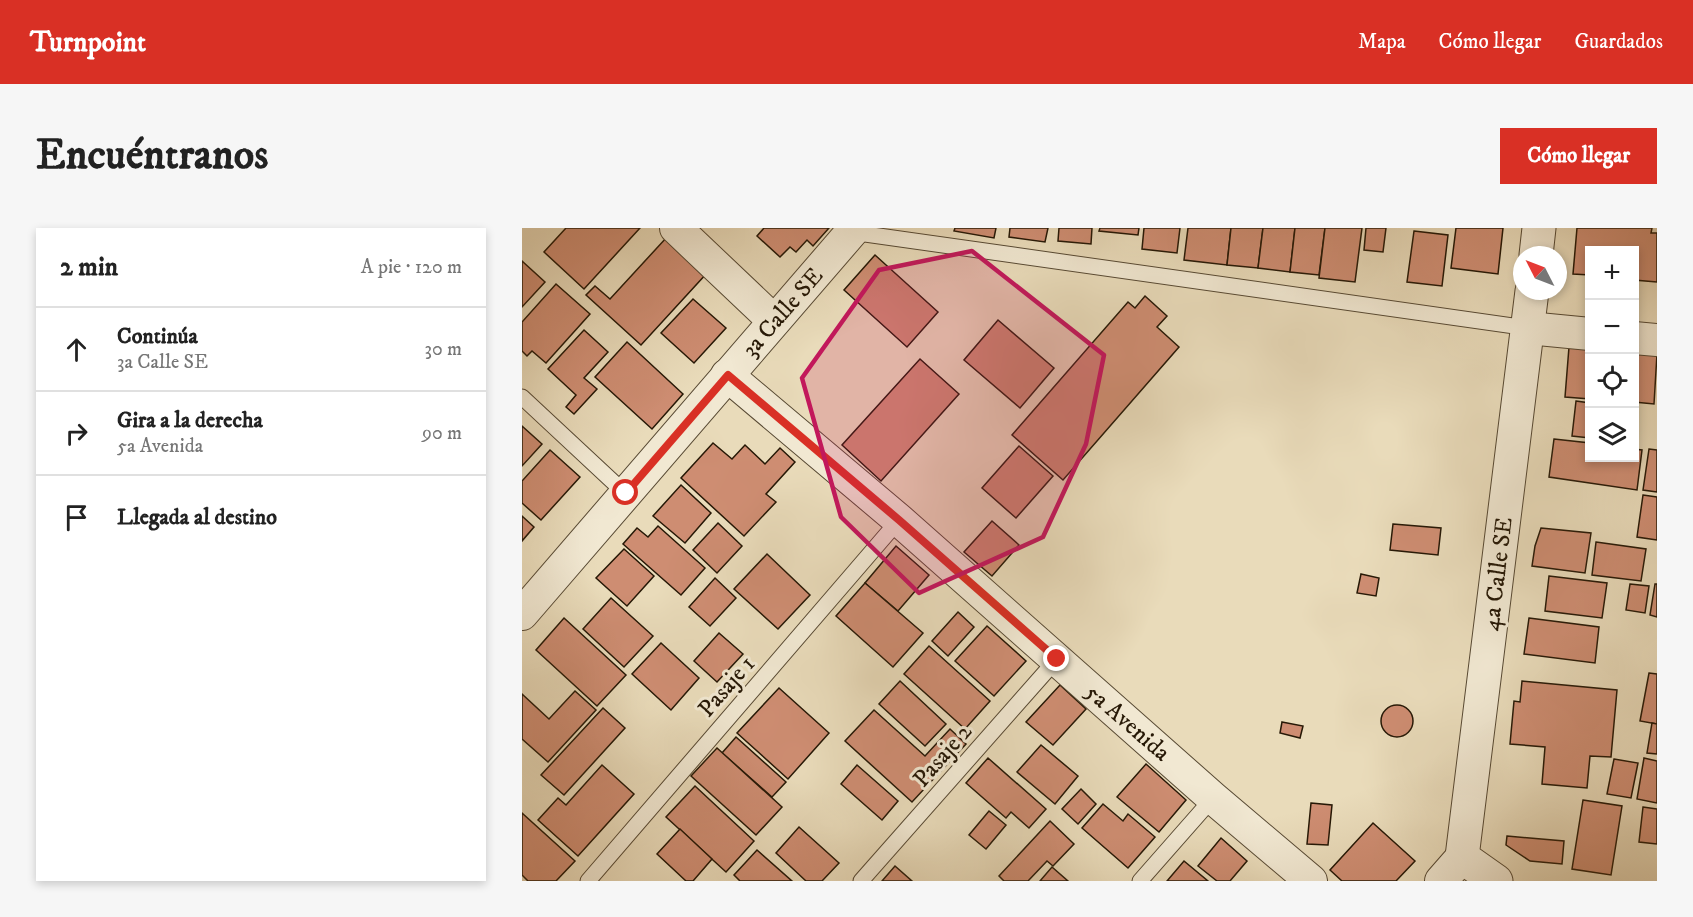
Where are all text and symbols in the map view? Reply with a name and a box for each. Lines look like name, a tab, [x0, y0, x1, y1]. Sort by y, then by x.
text: Turnpoint	[30, 25, 146, 60]
text: Mapa	[1358, 29, 1406, 55]
text: Cómo llegar	[1439, 29, 1541, 55]
text: Guardados	[1574, 29, 1663, 55]
button: Cómo llegar	[1500, 128, 1657, 184]
text: Encuéntranos	[36, 130, 268, 182]
north arrow	[1513, 246, 1567, 300]
map controls	[1585, 246, 1639, 462]
button: +	[1585, 246, 1639, 300]
text: 2 min	[60, 251, 118, 284]
text: A pie · 120 m	[361, 255, 462, 280]
street label: 3a Calle SE	[736, 262, 830, 364]
button: −	[1585, 300, 1639, 354]
text: Continúa	[117, 323, 198, 350]
icon: ahead	[60, 333, 93, 366]
text: 30 m	[424, 337, 462, 362]
text: 3a Calle SE	[117, 350, 208, 375]
button: locate	[1585, 354, 1639, 408]
text: Gira a la derecha	[117, 407, 263, 434]
button: layers	[1585, 408, 1639, 462]
icon: right	[60, 417, 93, 450]
text: 90 m	[422, 421, 462, 446]
text: 5a Avenida	[117, 434, 203, 459]
route start	[612, 479, 638, 505]
icon: arrive	[60, 501, 93, 534]
text: Llegada al destino	[117, 504, 277, 531]
street label: 4a Calle SE	[1476, 516, 1520, 633]
route end	[1043, 645, 1069, 671]
street label: Pasaje 1	[692, 650, 762, 724]
street label: 5a Avenida	[1078, 678, 1177, 769]
street label: Pasaje 2	[907, 717, 979, 794]

